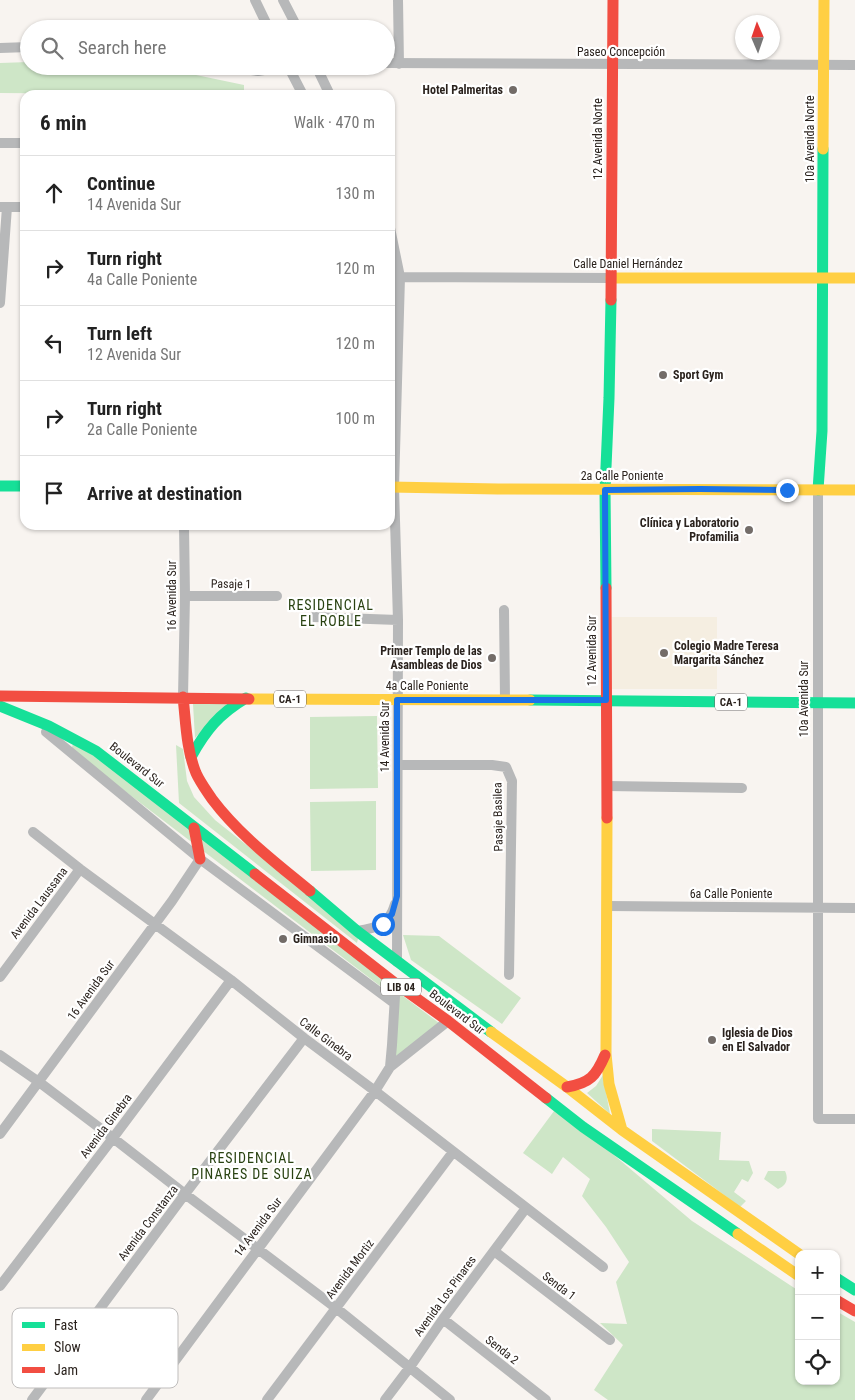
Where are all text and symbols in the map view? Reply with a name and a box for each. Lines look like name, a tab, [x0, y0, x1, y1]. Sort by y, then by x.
north arrow	[735, 15, 780, 60]
search box	[20, 20, 395, 75]
icon: search	[38, 34, 66, 62]
text: Search here	[78, 36, 166, 59]
street label: Paseo Concepción	[577, 45, 665, 59]
place label: Hotel Palmeritas	[423, 83, 504, 97]
marker: Hotel Palmeritas	[507, 84, 519, 96]
street label: 10a Avenida Norte	[803, 95, 817, 183]
street label: 12 Avenida Norte	[591, 98, 605, 180]
text: 6 min	[40, 111, 87, 135]
text: Walk · 470 m	[294, 113, 375, 132]
text: Continue	[87, 172, 155, 195]
icon: ahead	[40, 179, 68, 207]
text: 130 m	[336, 184, 375, 203]
text: 14 Avenida Sur	[87, 195, 181, 214]
text: Turn right	[87, 247, 162, 270]
icon: right	[40, 254, 68, 282]
street label: Calle Daniel Hernández	[573, 257, 683, 271]
text: 120 m	[336, 259, 375, 278]
text: 4a Calle Poniente	[87, 270, 197, 289]
text: Turn left	[87, 322, 152, 345]
icon: left	[40, 329, 68, 357]
text: 120 m	[336, 334, 375, 353]
text: 12 Avenida Sur	[87, 345, 181, 364]
place label: Sport Gym	[673, 368, 723, 382]
marker: Sport Gym	[657, 369, 669, 381]
text: Turn right	[87, 397, 162, 420]
icon: right	[40, 404, 68, 432]
text: 100 m	[336, 409, 375, 428]
text: 2a Calle Poniente	[87, 420, 197, 439]
street label: 2a Calle Poniente	[581, 469, 664, 483]
icon: arrive	[40, 479, 68, 507]
route end	[776, 479, 799, 502]
text: Arrive at destination	[87, 482, 242, 505]
place label: Clínica y Laboratorio Profamilia	[640, 516, 739, 544]
marker: Clínica y Laboratorio Profamilia	[743, 524, 755, 536]
street label: 16 Avenida Sur	[165, 560, 179, 631]
street label: Pasaje 1	[211, 577, 251, 591]
district label: RESIDENCIAL EL ROBLE	[288, 597, 374, 629]
street label: 12 Avenida Sur	[585, 615, 599, 686]
place label: Colegio Madre Teresa Margarita Sánchez	[674, 639, 779, 667]
place label: Primer Templo de las Asambleas de Dios	[380, 644, 483, 672]
marker: Colegio Madre Teresa Margarita Sánchez	[658, 647, 670, 659]
marker: Primer Templo de las Asambleas de Dios	[486, 652, 498, 664]
street label: 10a Avenida Sur	[797, 660, 811, 737]
street label: 4a Calle Poniente	[386, 679, 469, 693]
road number: CA-1	[274, 691, 306, 708]
road number: CA-1	[715, 694, 747, 710]
street label: 14 Avenida Sur	[378, 701, 392, 772]
street label: Boulevard Sur	[107, 739, 167, 791]
street label: Pasaje Basilea	[490, 782, 506, 852]
street label: Avenida Laussana	[8, 864, 71, 941]
street label: 6a Calle Poniente	[690, 887, 773, 901]
route start	[372, 913, 395, 936]
place label: Gimnasio	[293, 932, 338, 946]
marker: Gimnasio	[277, 933, 289, 945]
street label: 16 Avenida Sur	[65, 957, 118, 1023]
road number: LIB 04	[381, 979, 421, 996]
street label: Boulevard Sur	[427, 987, 488, 1037]
street label: Calle Ginebra	[297, 1015, 355, 1064]
place label: Iglesia de Dios en El Salvador	[722, 1026, 793, 1054]
marker: Iglesia de Dios en El Salvador	[706, 1034, 718, 1046]
street label: Avenida Ginebra	[77, 1091, 135, 1161]
district label: RESIDENCIAL PINARES DE SUIZA	[191, 1150, 313, 1182]
street label: Avenida Constanza	[115, 1182, 181, 1263]
street label: 14 Avenida Sur	[231, 1194, 285, 1259]
street label: Avenida Mortiz	[323, 1236, 377, 1302]
map controls	[795, 1250, 840, 1385]
button: +	[795, 1250, 840, 1295]
street label: Avenida Los Pinares	[411, 1253, 479, 1339]
street label: Senda 1	[540, 1269, 578, 1303]
button: −	[795, 1295, 840, 1340]
legend	[12, 1308, 178, 1388]
text: Fast	[54, 1317, 78, 1333]
street label: Senda 2	[483, 1333, 521, 1367]
text: Slow	[54, 1339, 81, 1355]
button: locate	[795, 1340, 840, 1385]
text: Jam	[54, 1362, 78, 1378]

